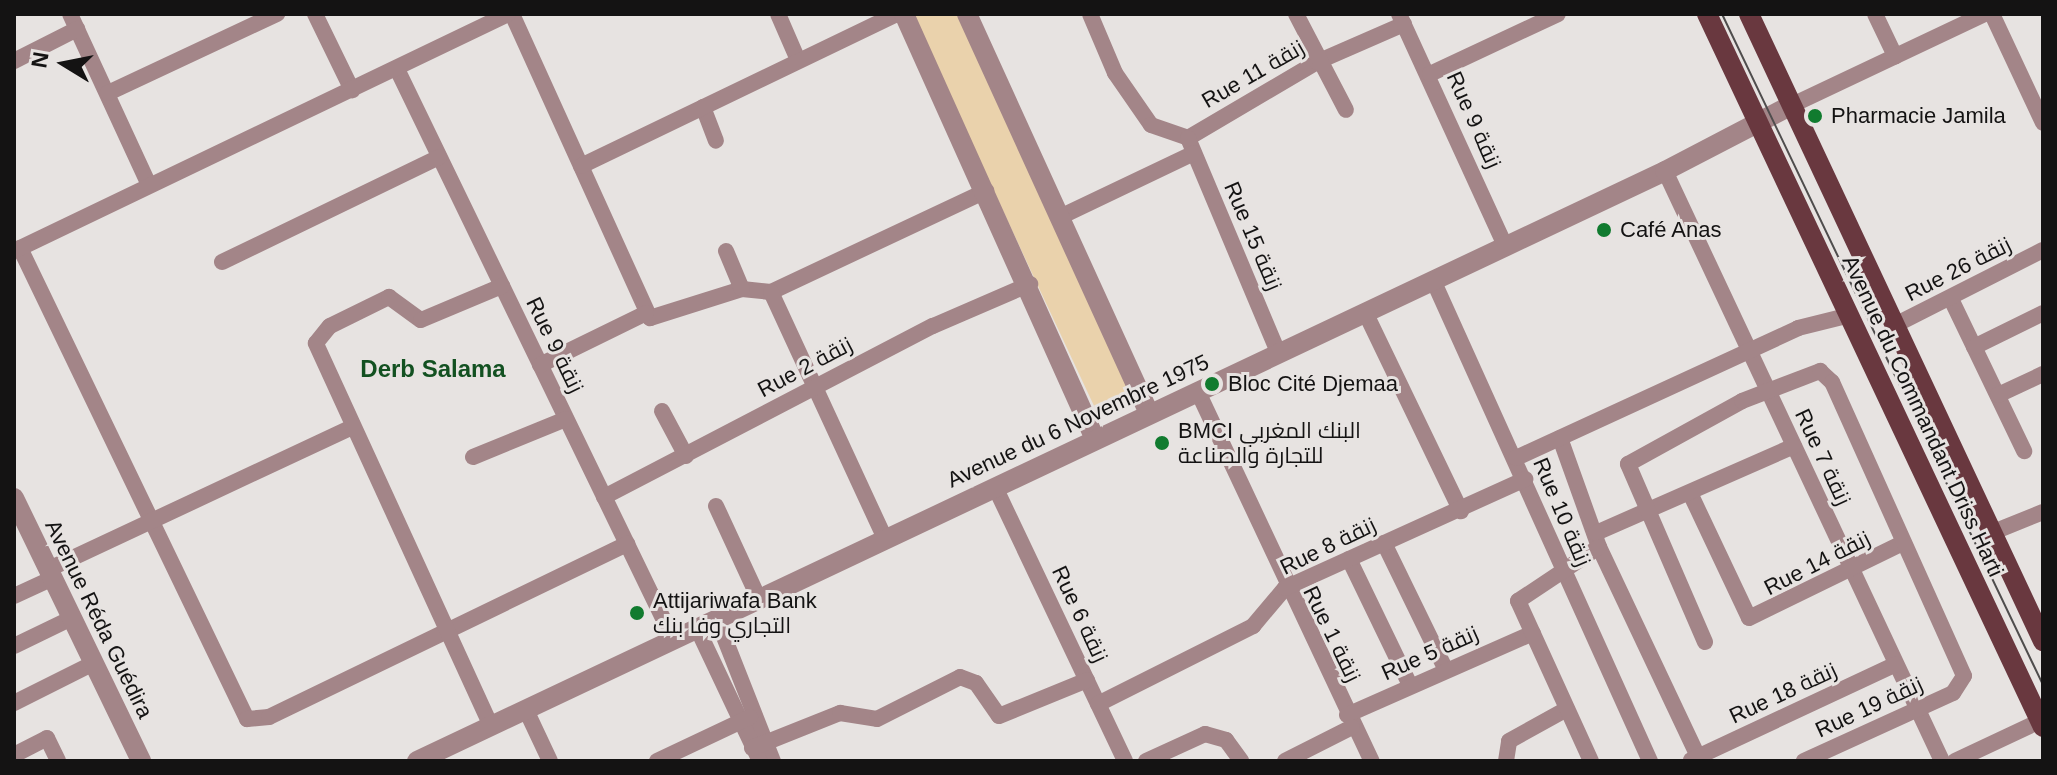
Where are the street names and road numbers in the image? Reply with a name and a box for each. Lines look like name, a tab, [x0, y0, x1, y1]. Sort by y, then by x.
street label: Rue 11 زنقة	[1197, 34, 1309, 114]
street label: Rue 9 زنقة	[1441, 67, 1507, 173]
street label: Rue 15 زنقة	[1218, 178, 1288, 294]
street label: Rue 26 زنقة	[1901, 231, 2015, 307]
street label: Avenue du Commandant Driss Harti	[1837, 251, 2009, 581]
street label: Rue 9 زنقة	[521, 293, 589, 397]
street label: Rue 2 زنقة	[753, 331, 857, 403]
street label: Avenue du 6 Novembre 1975	[943, 349, 1213, 493]
street label: Rue 7 زنقة	[1789, 405, 1857, 509]
street label: Rue 10 زنقة	[1527, 454, 1597, 570]
street label: Rue 8 زنقة	[1276, 512, 1380, 580]
street label: Avenue Réda Guédira	[40, 516, 158, 722]
street label: Rue 14 زنقة	[1760, 525, 1874, 601]
street label: Rue 6 زنقة	[1046, 562, 1114, 666]
street label: Rue 1 زنقة	[1298, 582, 1366, 686]
street label: Rue 5 زنقة	[1377, 620, 1483, 686]
street label: Rue 18 زنقة	[1725, 657, 1841, 729]
street label: Rue 19 زنقة	[1811, 671, 1927, 743]

